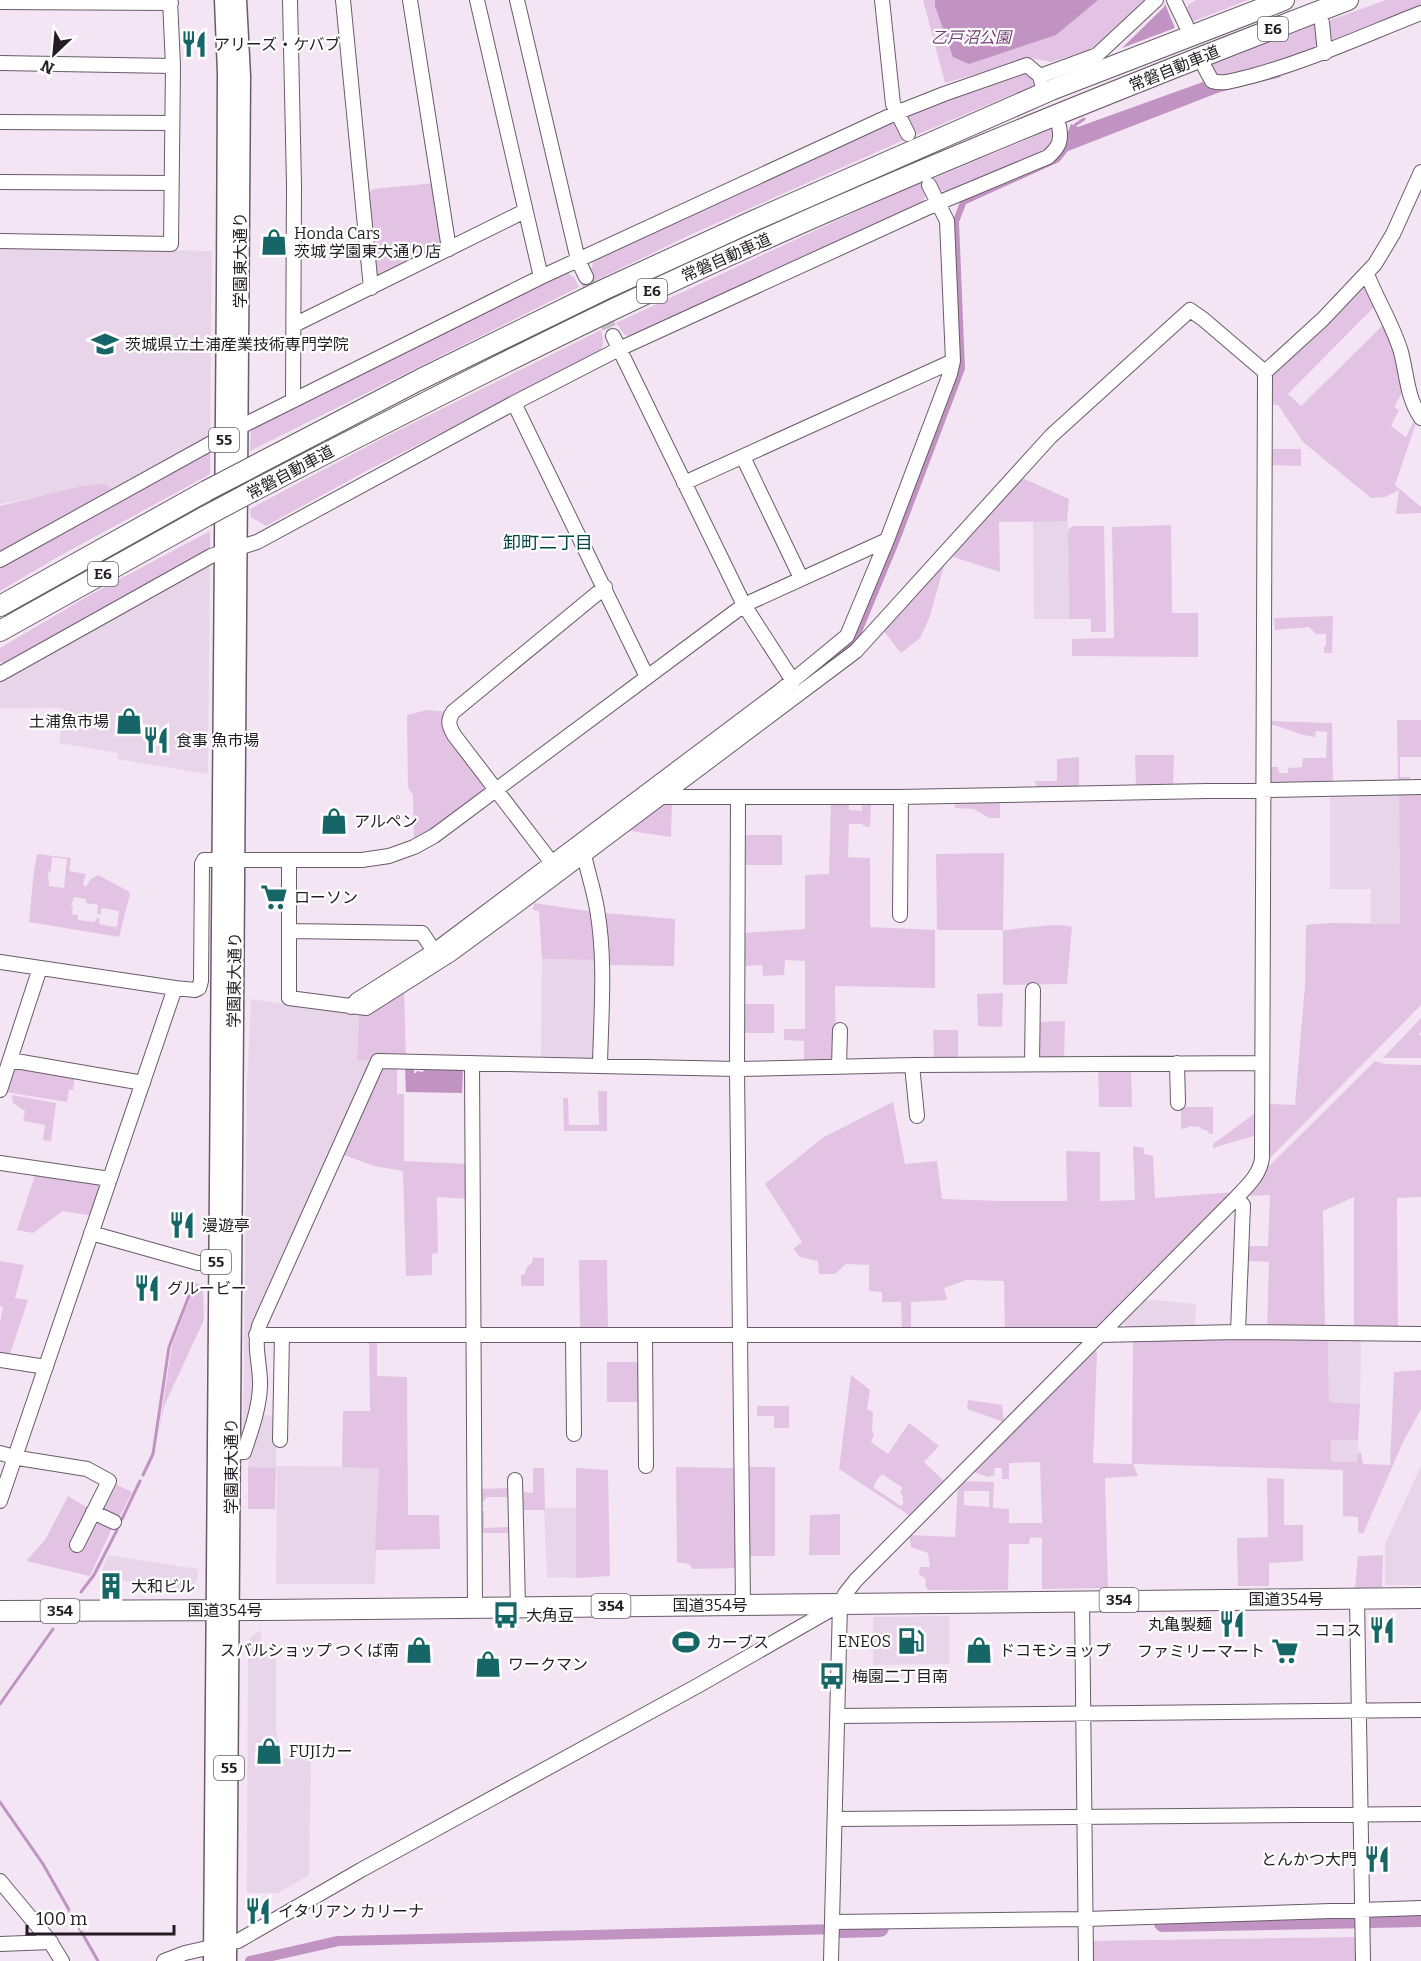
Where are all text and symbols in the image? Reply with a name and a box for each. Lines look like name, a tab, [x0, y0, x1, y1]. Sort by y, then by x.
road number: E6	[1258, 17, 1288, 41]
north arrow	[24, 24, 84, 84]
park label: 乙戸沼公園	[931, 28, 1013, 47]
restaurant icon: アリーズ・ケバブ	[179, 29, 209, 59]
place label: アリーズ・ケバブ	[214, 35, 341, 54]
street label: 常磐自動車道	[1126, 42, 1222, 95]
text: N	[38, 56, 57, 78]
street label: 学園東大通り	[231, 212, 250, 308]
place label: Honda Cars 茨城 学園東大通り店	[294, 224, 441, 261]
shop icon: Honda Cars 茨城 学園東大通り店	[259, 227, 289, 257]
street label: 常磐自動車道	[678, 229, 774, 286]
road number: E6	[637, 279, 667, 303]
school or university icon: 茨城県立土浦産業技術専門学院	[90, 329, 120, 359]
place label: 茨城県立土浦産業技術専門学院	[125, 335, 349, 354]
road number: 55	[209, 428, 239, 452]
street label: 常磐自動車道	[243, 442, 337, 503]
district label: 卸町二丁目	[503, 532, 593, 554]
road number: E6	[88, 562, 118, 586]
shop icon: 土浦魚市場	[114, 706, 144, 736]
place label: 土浦魚市場	[29, 712, 109, 731]
restaurant icon: 食事 魚市場	[141, 725, 171, 755]
place label: 食事 魚市場	[176, 731, 259, 750]
shop icon: アルペン	[319, 806, 349, 836]
place label: アルペン	[354, 812, 418, 831]
supermarket icon: ローソン	[259, 882, 289, 912]
place label: ローソン	[294, 888, 358, 907]
street label: 学園東大通り	[224, 932, 245, 1028]
restaurant icon: 漫遊亭	[167, 1210, 197, 1240]
place label: 漫遊亭	[202, 1216, 250, 1235]
road number: 55	[201, 1250, 231, 1274]
restaurant icon: グルービー	[132, 1273, 162, 1303]
place label: グルービー	[167, 1279, 247, 1298]
street label: 学園東大通り	[222, 1418, 241, 1514]
building icon: 大和ビル	[96, 1571, 126, 1601]
place label: 大和ビル	[131, 1577, 195, 1596]
road number: 354	[1100, 1588, 1138, 1612]
street label: 国道354号	[1248, 1590, 1324, 1609]
road number: 354	[592, 1594, 630, 1618]
street label: 国道354号	[672, 1596, 748, 1615]
road number: 354	[40, 1599, 80, 1623]
bus stop icon: 大角豆	[491, 1600, 521, 1630]
street label: 国道354号	[187, 1601, 263, 1620]
place label: 大角豆	[526, 1606, 574, 1625]
restaurant icon: 丸亀製麺	[1217, 1609, 1247, 1639]
place label: 丸亀製麺	[1148, 1615, 1212, 1634]
restaurant icon: ココス	[1367, 1615, 1397, 1645]
place label: ココス	[1314, 1621, 1362, 1640]
fuel station icon: ENEOS	[896, 1626, 926, 1656]
sports icon: カーブス	[671, 1627, 701, 1657]
place label: ENEOS	[837, 1632, 891, 1651]
place label: カーブス	[706, 1633, 769, 1652]
shop icon: スバルショップ つくば南	[404, 1635, 434, 1665]
shop icon: ドコモショップ	[964, 1635, 994, 1665]
supermarket icon: ファミリーマート	[1270, 1636, 1300, 1666]
place label: スバルショップ つくば南	[220, 1641, 399, 1660]
place label: ドコモショップ	[999, 1641, 1111, 1660]
place label: ファミリーマート	[1137, 1642, 1265, 1661]
shop icon: ワークマン	[473, 1649, 503, 1679]
place label: ワークマン	[508, 1655, 588, 1674]
bus stop icon: 梅園二丁目南	[817, 1661, 847, 1691]
place label: 梅園二丁目南	[852, 1667, 948, 1686]
shop icon: FUJIカー	[254, 1736, 284, 1766]
place label: FUJIカー	[289, 1742, 353, 1761]
road number: 55	[214, 1756, 244, 1780]
restaurant icon: とんかつ大門	[1362, 1844, 1392, 1874]
place label: とんかつ大門	[1261, 1850, 1357, 1869]
restaurant icon: イタリアン カリーナ	[243, 1896, 273, 1926]
scale bar	[27, 1898, 174, 1936]
place label: イタリアン カリーナ	[278, 1902, 424, 1921]
text: 100 m	[36, 1908, 87, 1930]

